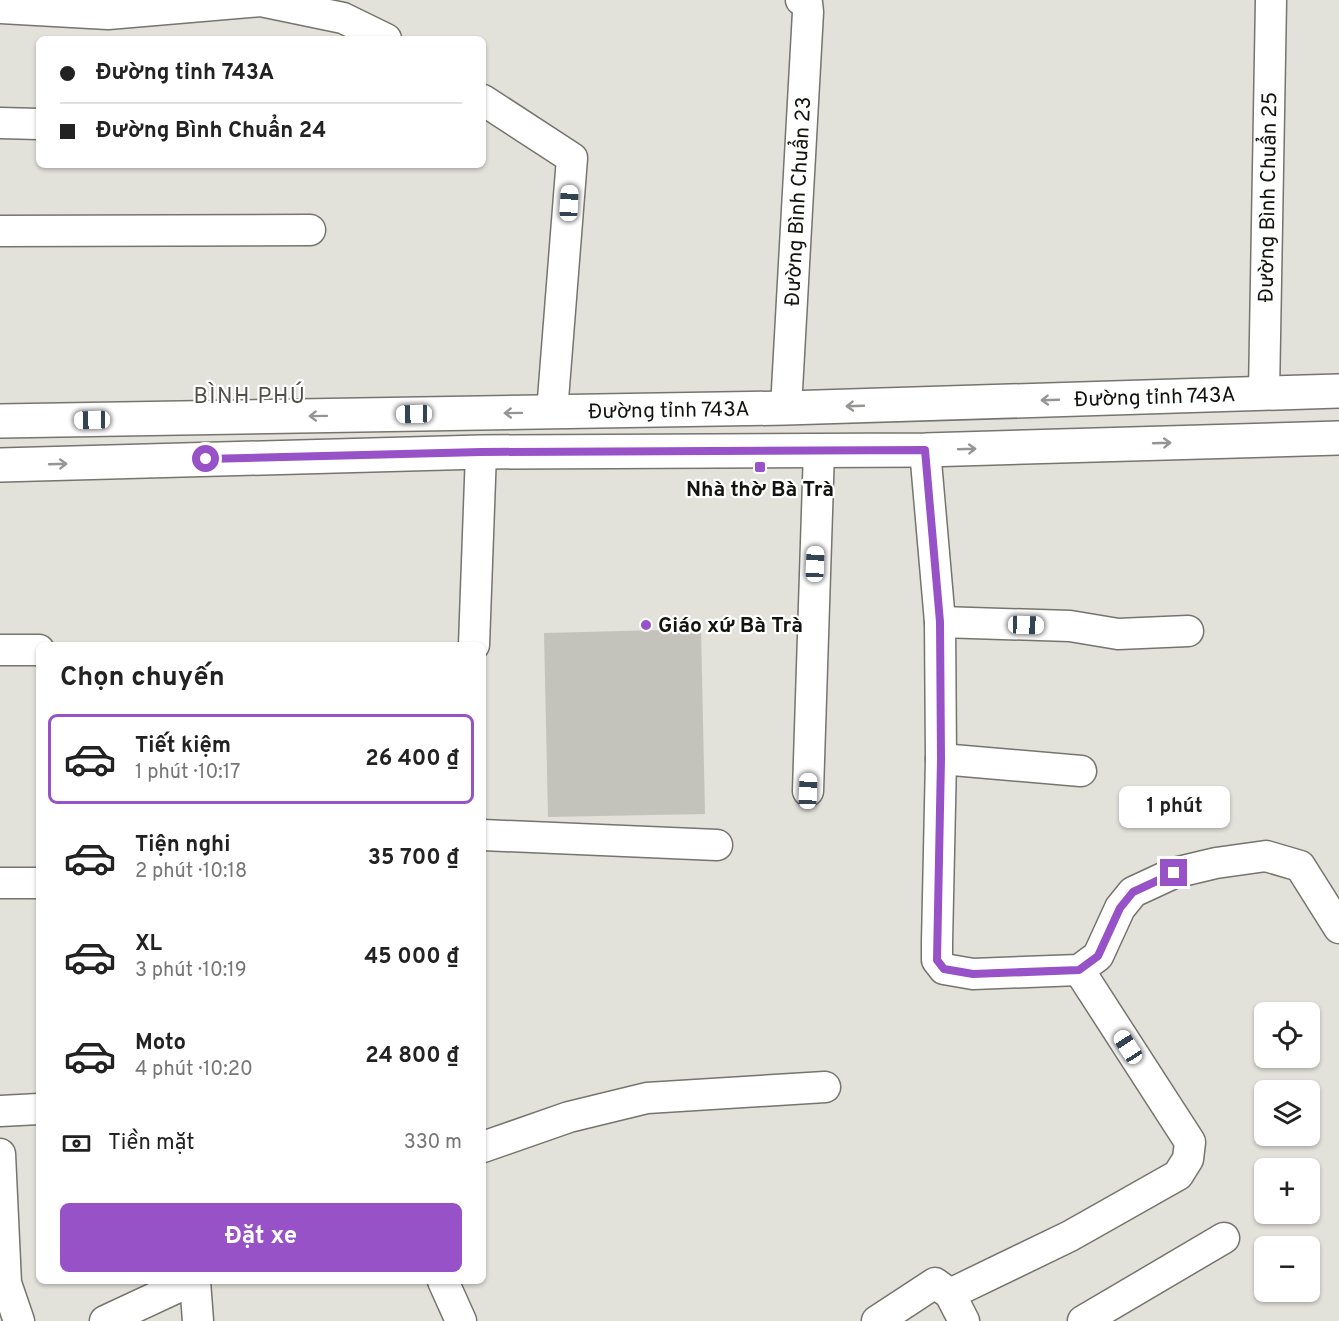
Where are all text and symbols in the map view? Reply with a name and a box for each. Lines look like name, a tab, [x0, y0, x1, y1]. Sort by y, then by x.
text: Đường tỉnh 743A	[96, 60, 274, 87]
street label: Đường Bình Chuẩn 25	[1254, 92, 1284, 303]
street label: Đường Bình Chuẩn 23	[780, 96, 818, 307]
text: Đường Bình Chuẩn 24	[96, 118, 326, 145]
car	[559, 185, 579, 221]
district label: BÌNH PHÚ	[194, 381, 306, 411]
street label: Đường tỉnh 743A	[1074, 382, 1236, 414]
one-way arrow	[1040, 394, 1060, 405]
street label: Đường tỉnh 743A	[588, 397, 750, 426]
one-way arrow	[845, 400, 865, 411]
car	[396, 405, 432, 423]
one-way arrow	[503, 407, 523, 418]
one-way arrow	[308, 410, 328, 422]
car	[74, 411, 110, 429]
one-way arrow	[1152, 437, 1172, 449]
one-way arrow	[957, 443, 977, 454]
route start	[192, 445, 219, 472]
one-way arrow	[48, 458, 68, 469]
marker: Nhà thờ Bà Trà	[753, 460, 767, 474]
place label: Nhà thờ Bà Trà	[686, 477, 834, 504]
car	[805, 546, 825, 582]
place label: Giáo xứ Bà Trà	[658, 613, 803, 640]
car	[1008, 615, 1044, 635]
marker: Giáo xứ Bà Trà	[639, 618, 653, 632]
text: Chọn chuyến	[60, 661, 225, 695]
icon: car	[63, 732, 117, 786]
text: Tiết kiệm	[135, 733, 231, 760]
text: 26 400 ₫	[365, 746, 459, 773]
text: 1 phút · 10:17	[135, 760, 241, 786]
car	[798, 773, 818, 809]
callout: 1 phút	[1118, 786, 1230, 828]
text: 1 phút	[1146, 794, 1203, 820]
icon: car	[63, 831, 117, 885]
text: Tiện nghi	[135, 832, 230, 859]
text: 35 700 ₫	[368, 845, 459, 872]
text: 2 phút · 10:18	[135, 859, 247, 885]
route end	[1160, 859, 1187, 886]
icon: car	[63, 930, 117, 984]
text: XL	[135, 931, 162, 958]
text: 45 000 ₫	[364, 944, 459, 971]
text: 3 phút · 10:19	[135, 958, 247, 984]
map controls	[1254, 1002, 1320, 1302]
button: locate	[1254, 1002, 1320, 1068]
car	[1111, 1027, 1145, 1067]
icon: car	[63, 1029, 117, 1083]
text: Moto	[135, 1030, 186, 1057]
text: 24 800 ₫	[365, 1043, 459, 1070]
text: 4 phút · 10:20	[135, 1057, 253, 1083]
button: layers	[1254, 1080, 1320, 1146]
icon: cash	[60, 1127, 93, 1160]
text: Tiền mặt	[108, 1130, 195, 1157]
text: 330 m	[404, 1130, 462, 1156]
button: +	[1254, 1158, 1320, 1224]
button: Đặt xe	[60, 1203, 462, 1272]
button: −	[1254, 1236, 1320, 1302]

